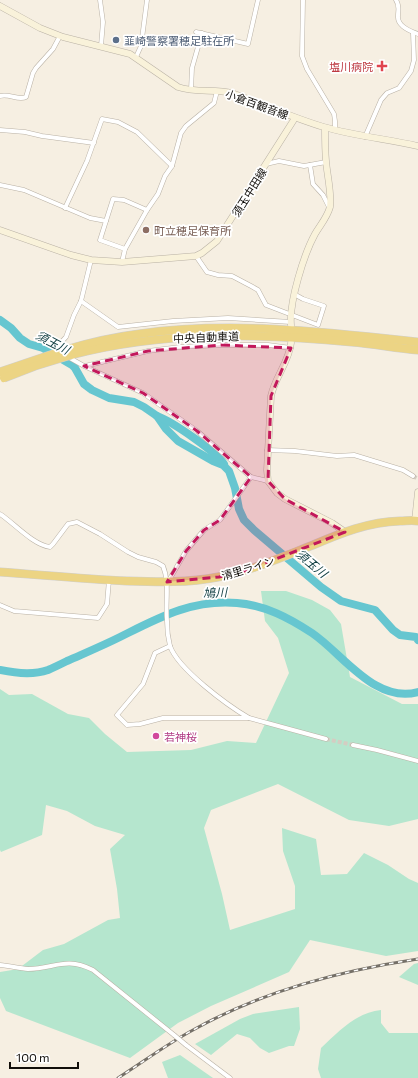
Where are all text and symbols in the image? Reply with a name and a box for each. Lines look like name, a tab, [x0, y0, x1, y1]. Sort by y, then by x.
place label: 韮崎警察署穂足駐在所	[124, 34, 235, 47]
marker: 韮崎警察署穂足駐在所	[111, 35, 121, 45]
place label: 塩川病院	[329, 60, 373, 73]
marker: 塩川病院	[376, 60, 388, 72]
street label: 小倉百観音線	[224, 87, 290, 121]
street label: 須玉中田線	[229, 165, 269, 219]
place label: 町立穂足保育所	[154, 224, 232, 237]
marker: 町立穂足保育所	[141, 225, 151, 235]
water label: 須玉川	[34, 328, 74, 357]
street label: 中央自動車道	[173, 329, 239, 345]
water label: 須玉川	[294, 546, 332, 581]
street label: 清里ライン	[220, 554, 276, 582]
water label: 鳩川	[203, 585, 229, 599]
place label: 若神桜	[164, 730, 197, 743]
marker: 若神桜	[151, 731, 161, 741]
scale bar	[10, 1044, 78, 1070]
text: 100 m	[16, 1050, 50, 1064]

